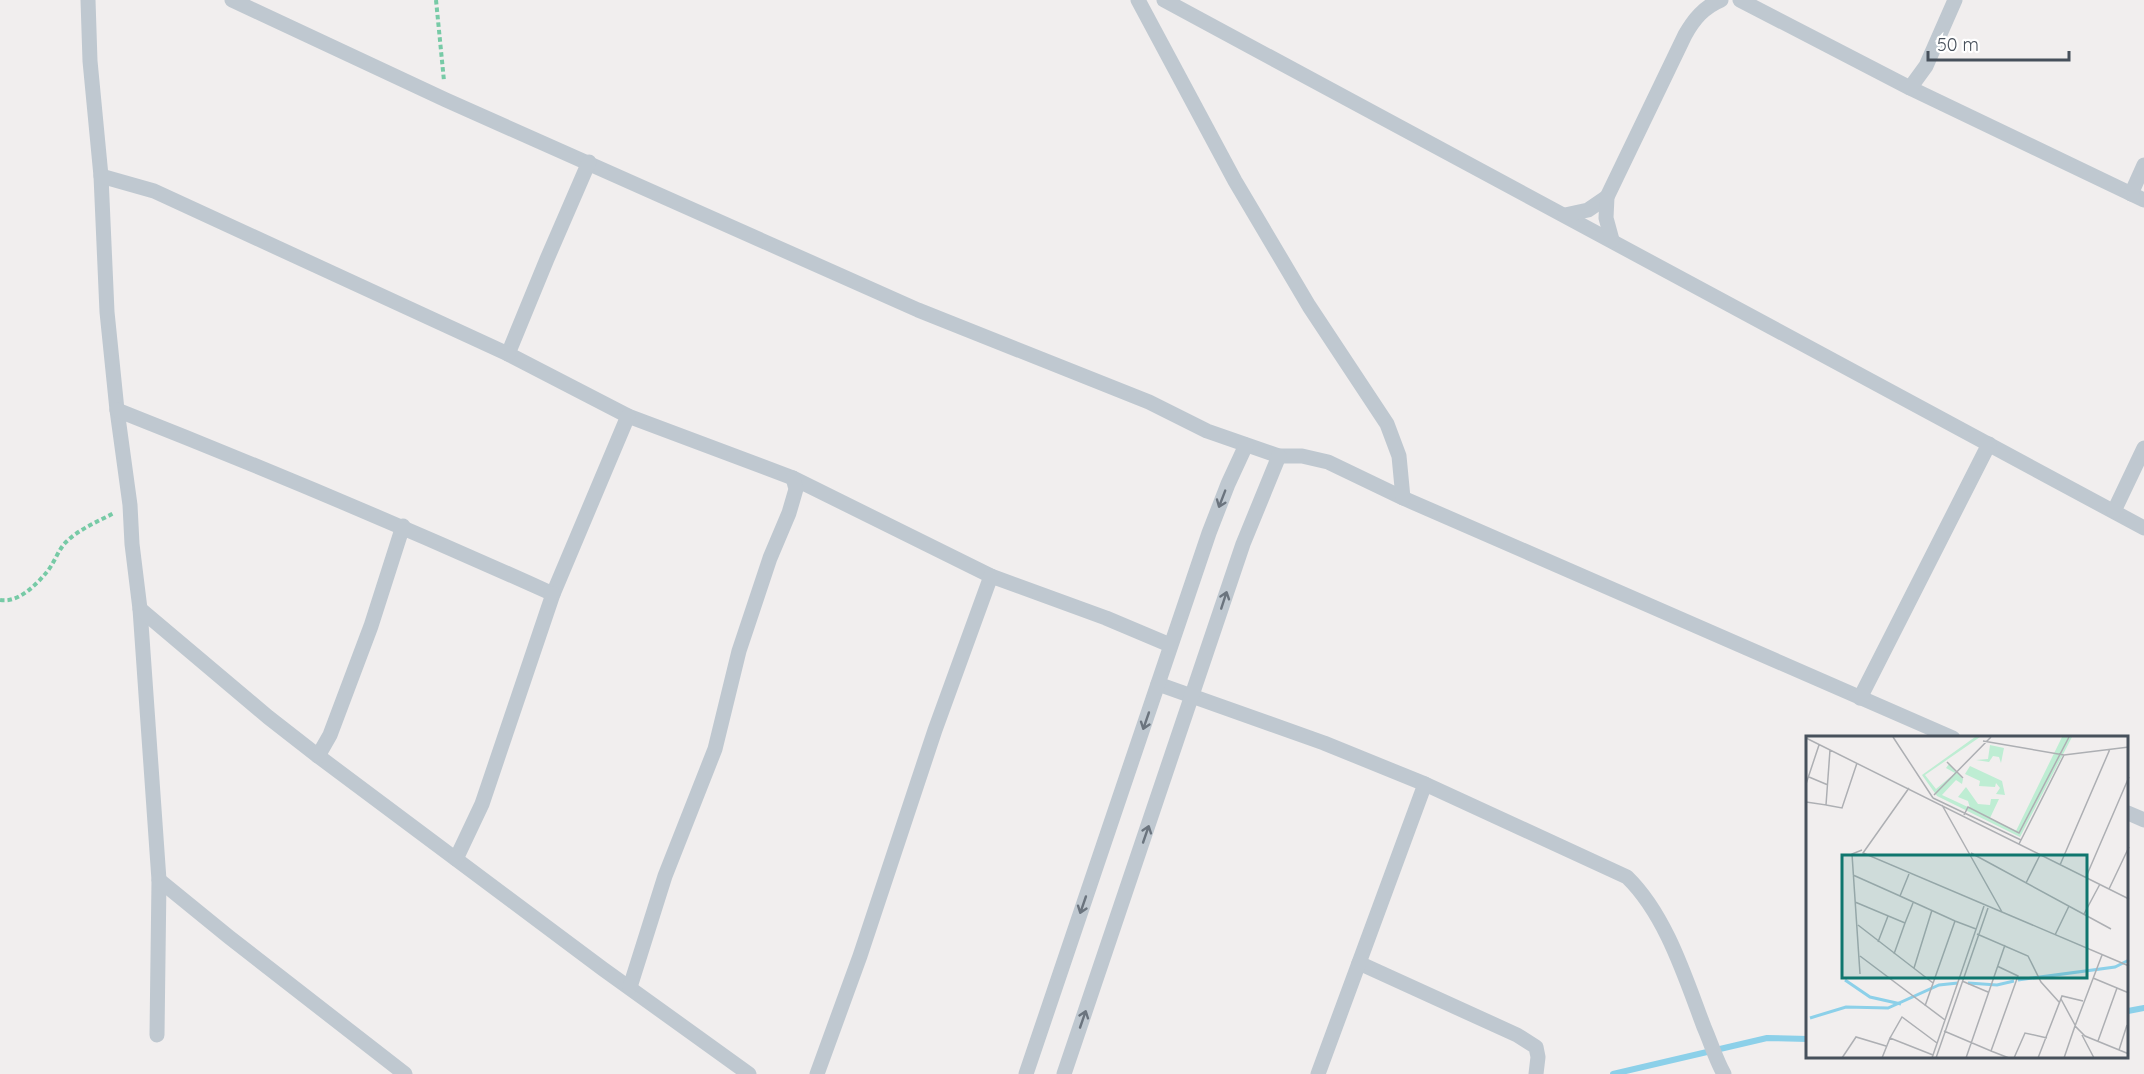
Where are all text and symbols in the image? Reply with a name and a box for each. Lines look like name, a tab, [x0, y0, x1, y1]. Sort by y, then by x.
scale bar	[1928, 24, 2069, 62]
text: 50 m	[1937, 33, 1979, 56]
one-way arrow	[1216, 489, 1227, 507]
one-way arrow	[1219, 591, 1230, 610]
one-way arrow	[1139, 711, 1150, 730]
inset map	[1806, 736, 2129, 1059]
one-way arrow	[1141, 825, 1152, 844]
one-way arrow	[1076, 895, 1087, 914]
one-way arrow	[1078, 1010, 1089, 1029]

